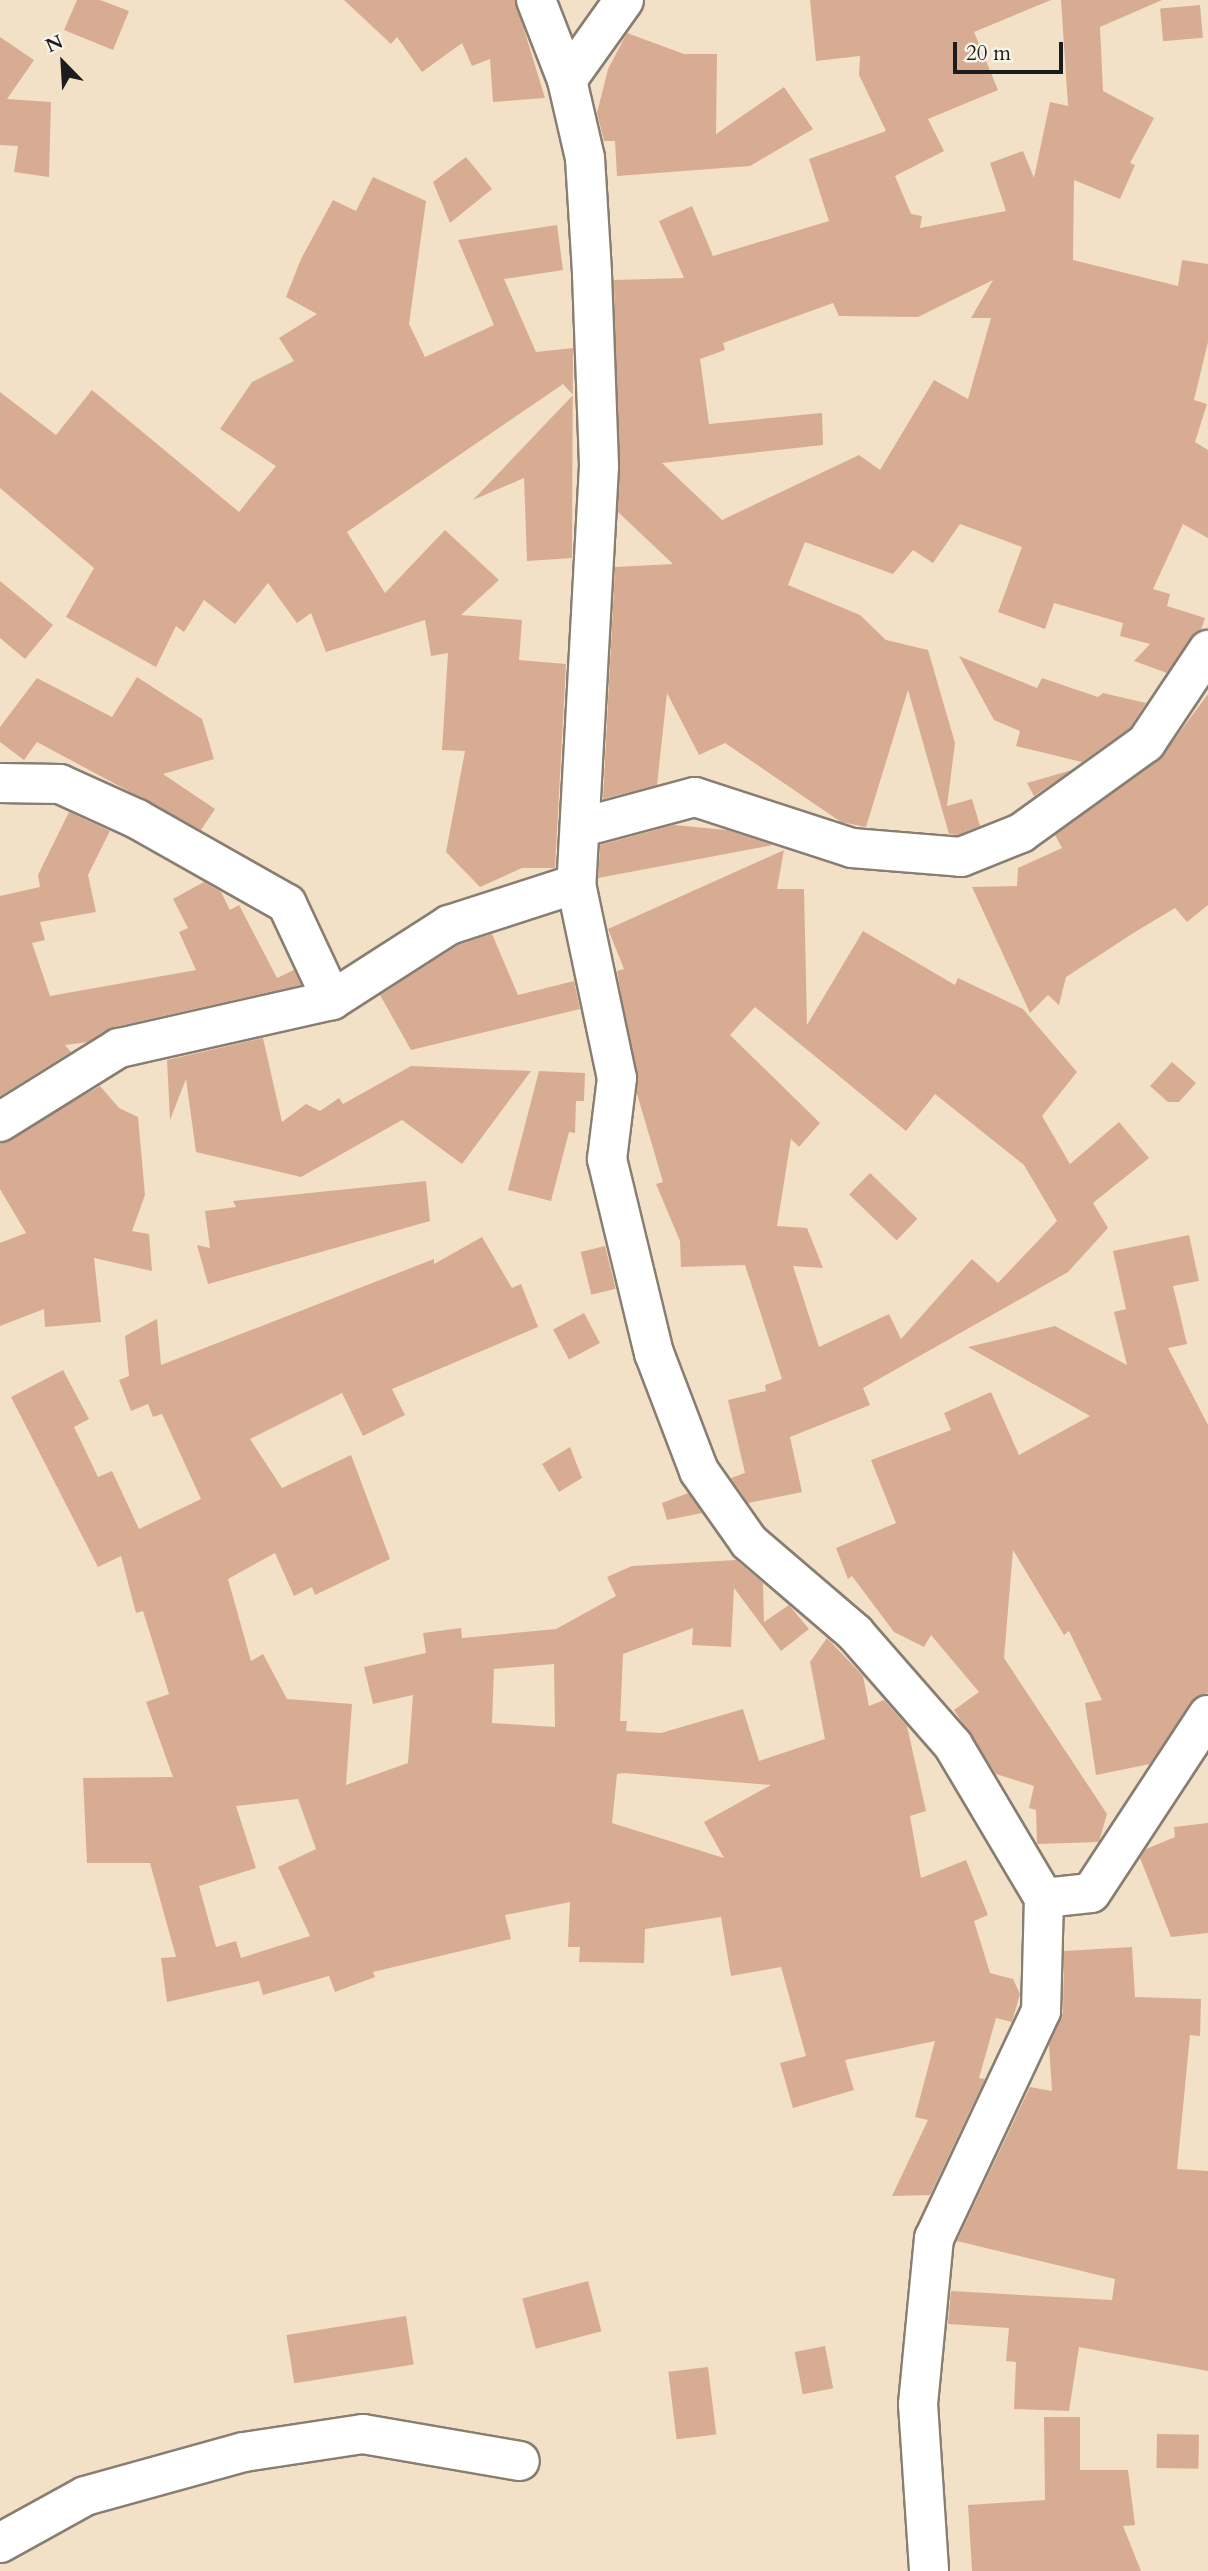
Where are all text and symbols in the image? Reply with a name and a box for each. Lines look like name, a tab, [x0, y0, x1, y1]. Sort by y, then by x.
north arrow	[28, 28, 98, 98]
scale bar	[956, 28, 1066, 72]
text: N	[42, 29, 67, 59]
text: 20 m	[966, 39, 1011, 68]

